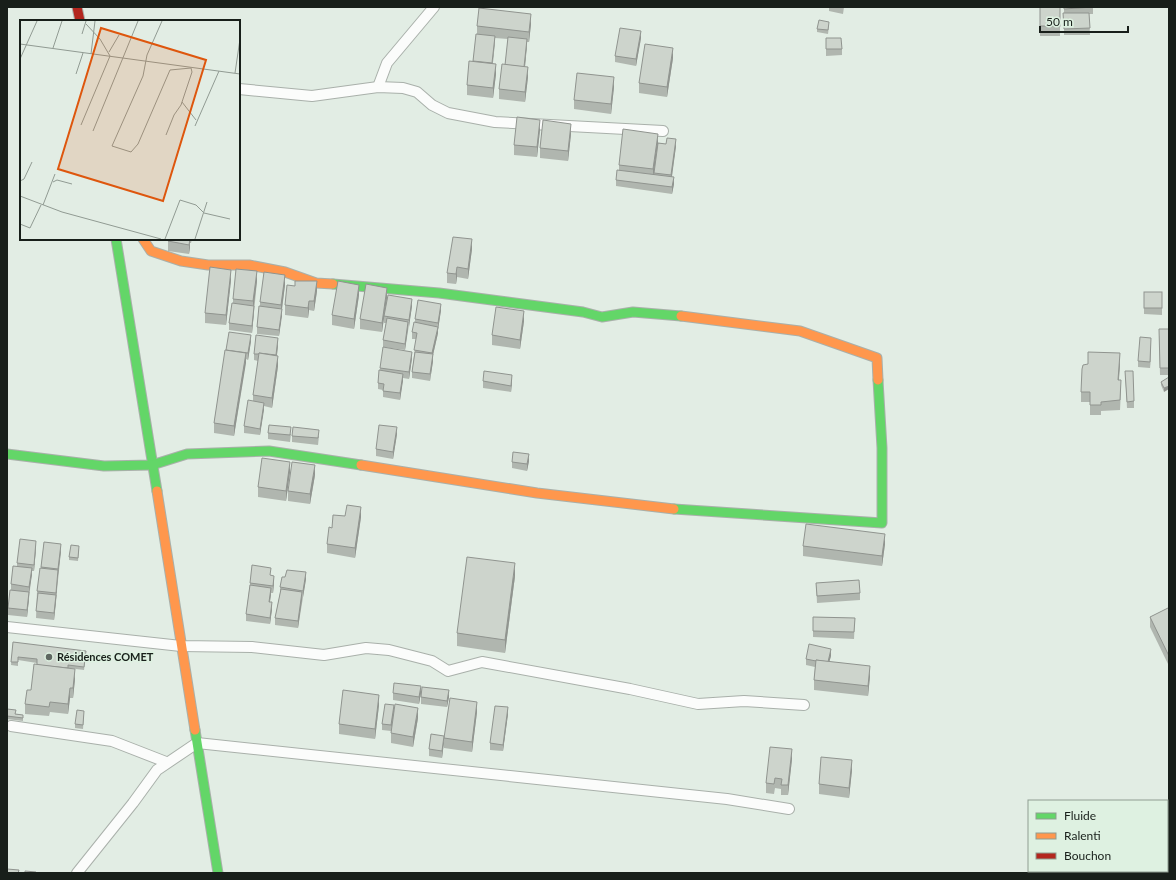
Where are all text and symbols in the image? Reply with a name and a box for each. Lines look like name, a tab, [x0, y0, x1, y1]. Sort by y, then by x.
scale bar	[1040, 8, 1128, 34]
text: 50 m	[1046, 14, 1073, 29]
inset map	[20, 20, 240, 240]
place label: Résidences COMET	[57, 650, 154, 663]
marker: Résidences COMET	[44, 652, 54, 662]
legend	[1028, 800, 1168, 872]
text: Fluide	[1064, 808, 1096, 823]
text: Ralenti	[1064, 828, 1101, 843]
text: Bouchon	[1064, 848, 1111, 863]

